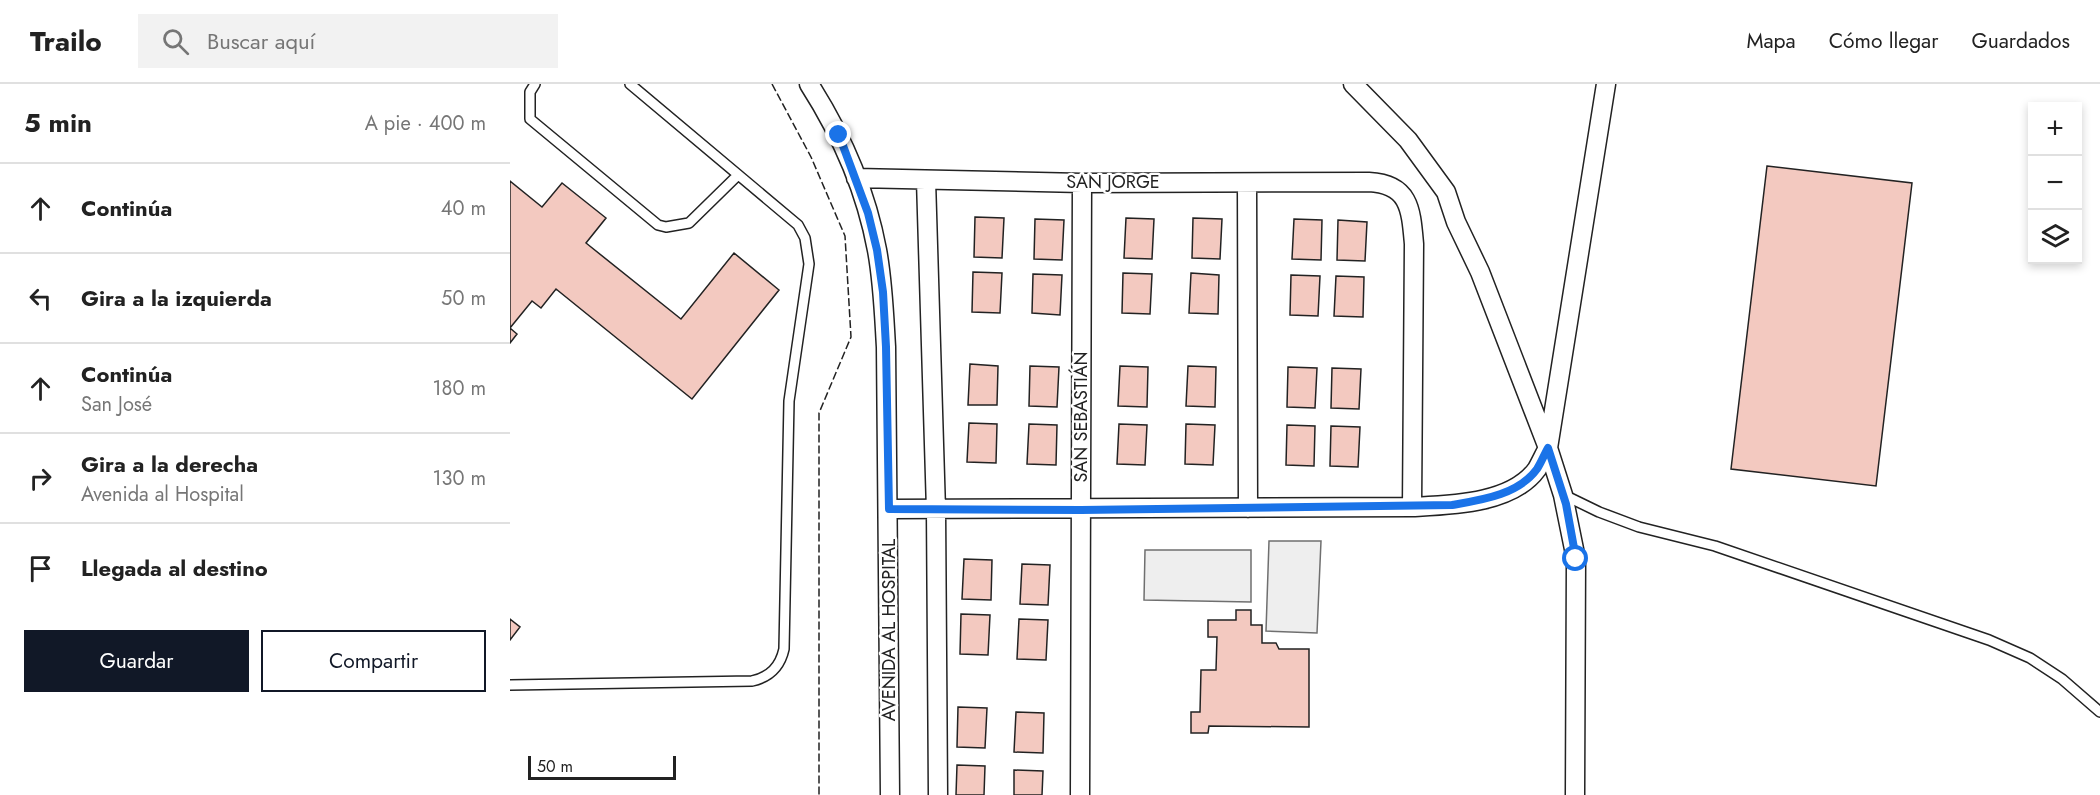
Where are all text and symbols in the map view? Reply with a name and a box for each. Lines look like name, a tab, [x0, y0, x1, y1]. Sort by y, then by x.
search box	[138, 14, 558, 68]
text: Trailo	[30, 21, 102, 62]
icon: search	[159, 25, 192, 58]
text: Buscar aquí	[207, 25, 315, 57]
text: Mapa	[1746, 26, 1796, 56]
text: Cómo llegar	[1829, 26, 1938, 56]
text: Guardados	[1971, 26, 2070, 56]
map controls	[2028, 102, 2082, 264]
button: +	[2028, 102, 2082, 156]
text: 5 min	[24, 104, 92, 142]
text: A pie · 400 m	[365, 109, 486, 138]
route end	[825, 121, 851, 147]
button: −	[2028, 156, 2082, 210]
street label: SAN JORGE	[1066, 169, 1160, 195]
icon: ahead	[24, 192, 57, 225]
text: Continúa	[81, 192, 172, 224]
text: 40 m	[441, 194, 486, 223]
button: layers	[2028, 210, 2082, 264]
icon: left	[24, 282, 57, 315]
text: Gira a la izquierda	[81, 282, 272, 314]
text: 50 m	[441, 284, 486, 313]
street label: SAN SEBASTIÁN	[1068, 352, 1094, 483]
text: Continúa	[81, 358, 172, 390]
icon: ahead	[24, 372, 57, 405]
text: 180 m	[432, 374, 486, 403]
text: San José	[81, 390, 152, 419]
text: Gira a la derecha	[81, 448, 258, 480]
icon: right	[24, 462, 57, 495]
text: 130 m	[432, 464, 486, 493]
text: Avenida al Hospital	[81, 480, 244, 509]
street label: AVENIDA AL HOSPITAL	[876, 539, 902, 721]
route start	[1562, 545, 1588, 571]
icon: arrive	[24, 552, 57, 585]
text: Llegada al destino	[81, 552, 268, 584]
button: Guardar	[24, 630, 249, 692]
button: Compartir	[261, 630, 486, 692]
scale bar	[528, 753, 676, 780]
text: 50 m	[537, 755, 573, 778]

